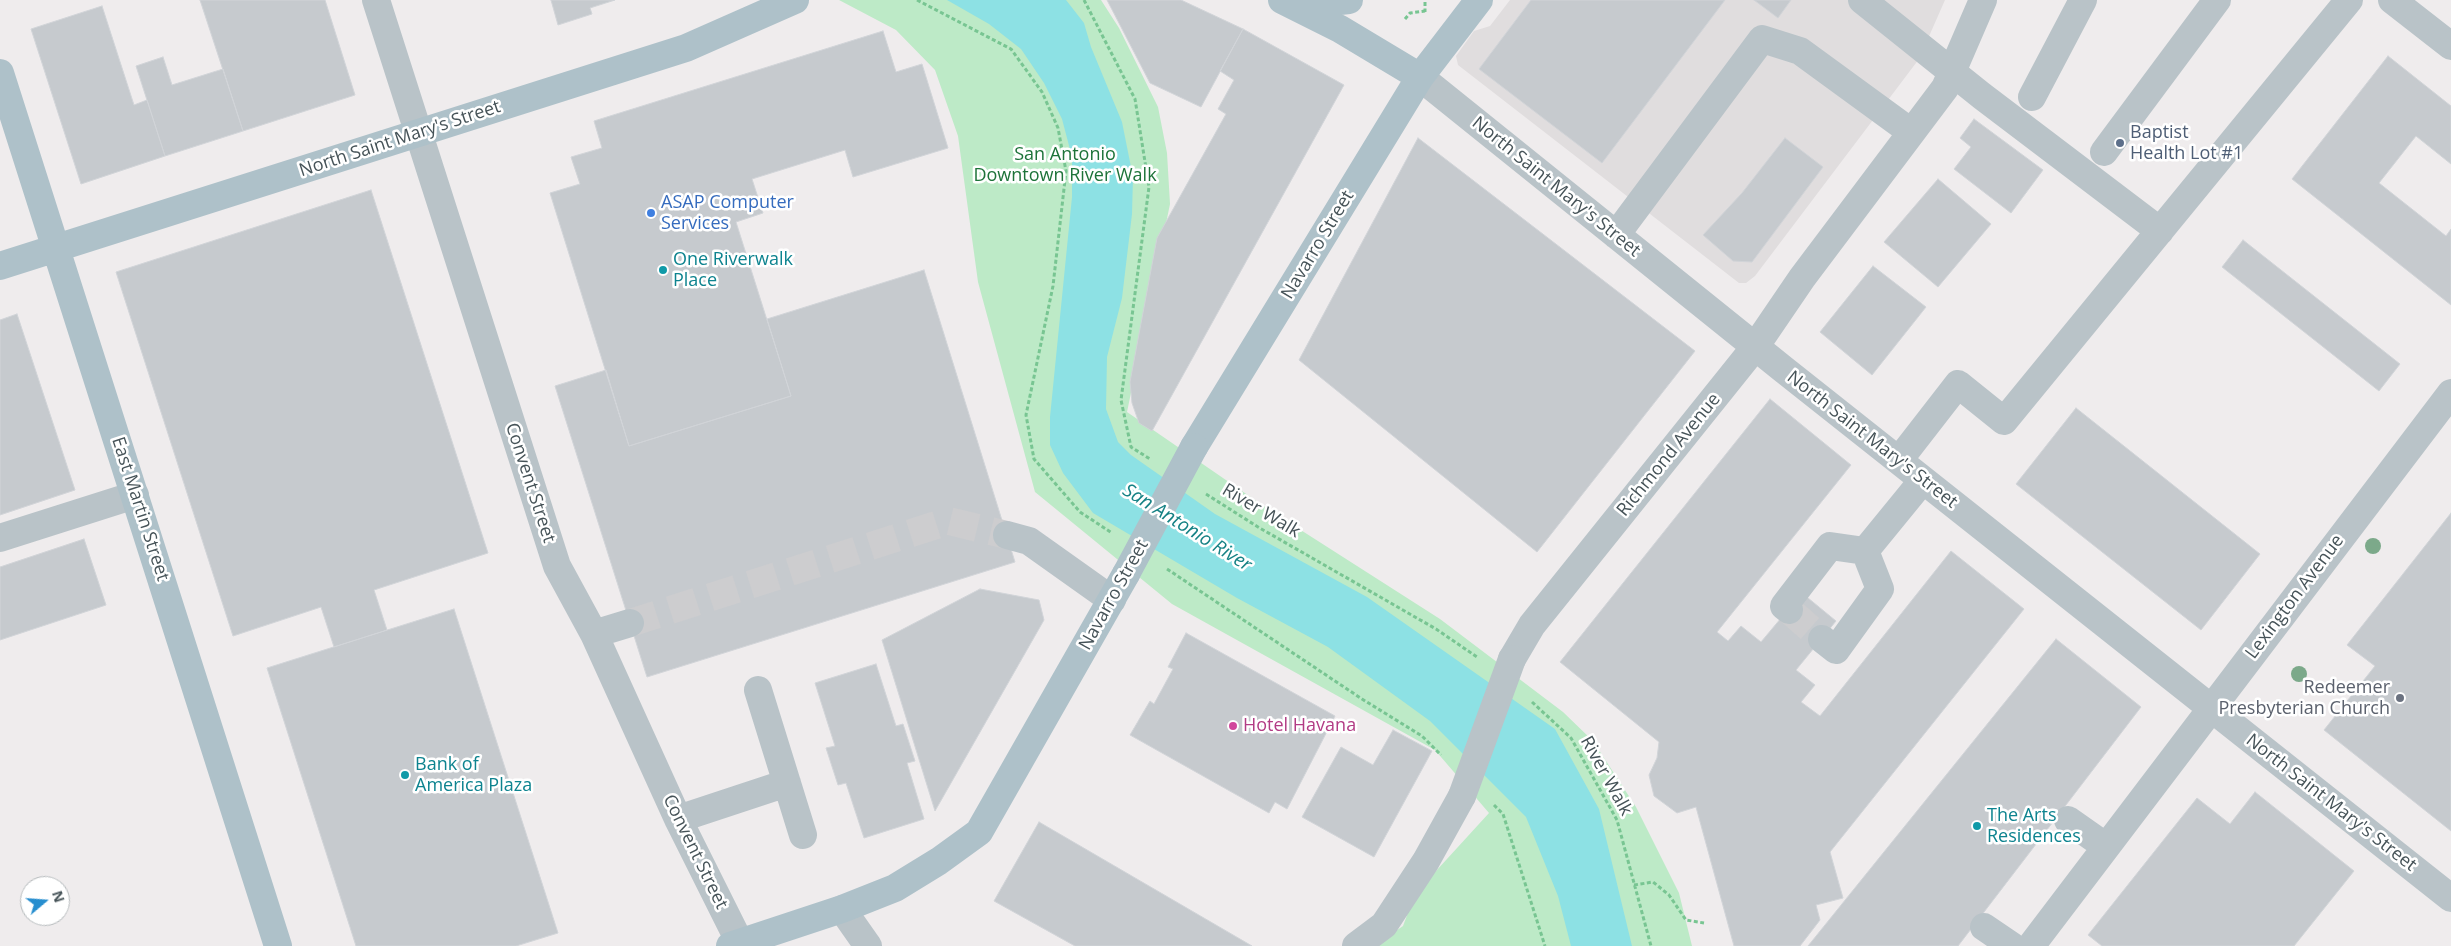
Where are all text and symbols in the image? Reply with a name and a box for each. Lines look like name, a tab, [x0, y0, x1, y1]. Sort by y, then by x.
street label: North Saint Mary's Street	[297, 96, 503, 182]
street label: North Saint Mary's Street	[1467, 112, 1645, 262]
place label: Baptist Health Lot #1	[2130, 122, 2243, 164]
marker: Baptist Health Lot #1	[2114, 137, 2126, 149]
park label: San Antonio Downtown River Walk	[973, 144, 1157, 186]
street label: Navarro Street	[1277, 187, 1359, 303]
place label: ASAP Computer Services	[661, 192, 794, 234]
marker: ASAP Computer Services	[645, 207, 657, 219]
place label: One Riverwalk Place	[673, 249, 793, 292]
marker: One Riverwalk Place	[657, 264, 669, 276]
street label: North Saint Mary's Street	[1782, 367, 1962, 513]
street label: Richmond Avenue	[1613, 389, 1725, 521]
street label: Convent Street	[500, 420, 560, 546]
street label: East Martin Street	[107, 434, 173, 584]
water label: San Antonio River	[1118, 479, 1256, 577]
street label: River Walk	[1218, 479, 1304, 543]
street label: Lexington Avenue	[2241, 531, 2349, 663]
street label: Navarro Street	[1075, 536, 1153, 654]
place label: Redeemer Presbyterian Church	[2219, 677, 2390, 720]
marker: Redeemer Presbyterian Church	[2394, 692, 2406, 704]
place label: Hotel Havana	[1243, 715, 1356, 737]
marker: Hotel Havana	[1227, 720, 1239, 732]
street label: North Saint Mary's Street	[2241, 730, 2421, 876]
street label: River Walk	[1575, 733, 1637, 819]
place label: Bank of America Plaza	[415, 754, 532, 796]
marker: Bank of America Plaza	[399, 769, 411, 781]
street label: Convent Street	[658, 791, 732, 913]
place label: The Arts Residences	[1987, 805, 2081, 848]
marker: The Arts Residences	[1971, 820, 1983, 832]
north arrow	[20, 876, 70, 926]
text: N	[48, 888, 70, 905]

